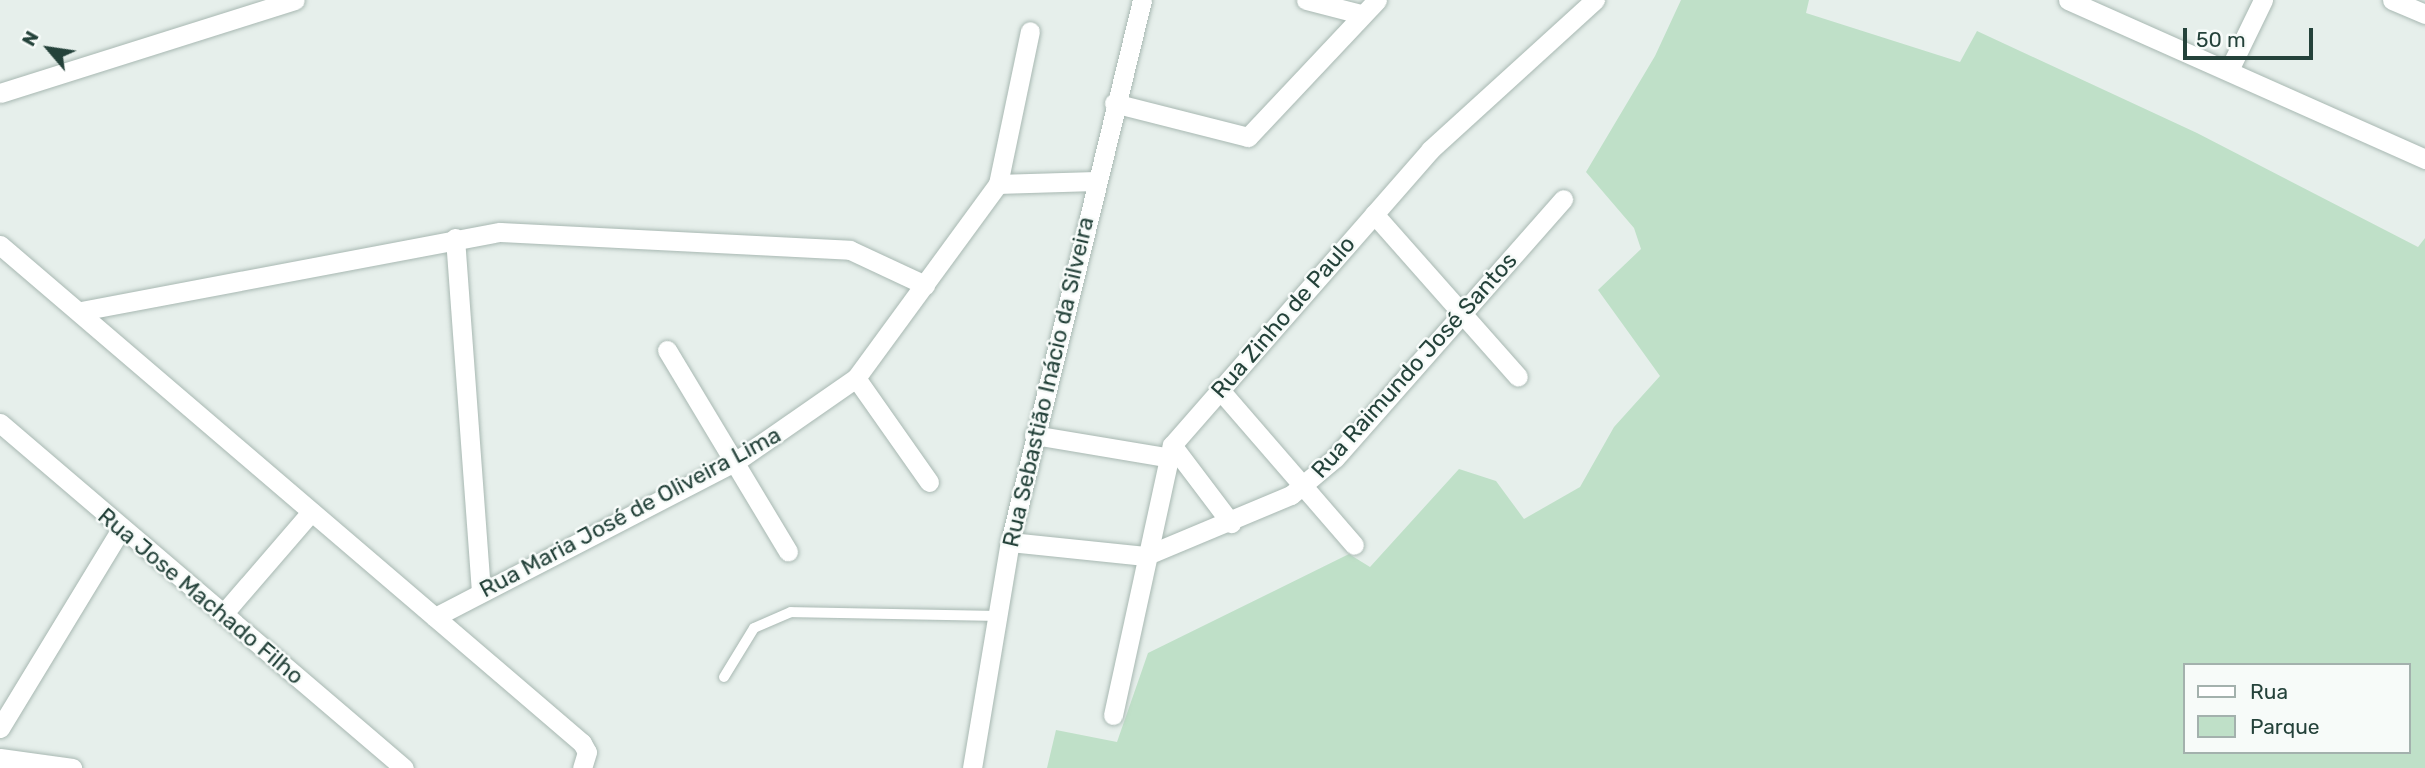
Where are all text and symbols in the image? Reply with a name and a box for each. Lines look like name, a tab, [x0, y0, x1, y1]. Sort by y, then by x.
north arrow	[14, 14, 84, 84]
scale bar	[2187, 14, 2316, 58]
text: N	[17, 27, 44, 50]
text: 50 m	[2196, 27, 2246, 52]
street label: Rua Sebastião Inácio da Silveira	[997, 214, 1099, 550]
street label: Rua Zinho de Paulo	[1205, 230, 1361, 404]
street label: Rua Raimundo José Santos	[1305, 247, 1523, 483]
street label: Rua Maria José de Oliveira Lima	[475, 421, 785, 603]
street label: Rua Jose Machado Filho	[93, 502, 309, 690]
legend	[2184, 663, 2411, 754]
text: Rua	[2250, 679, 2288, 704]
text: Parque	[2250, 714, 2320, 739]

